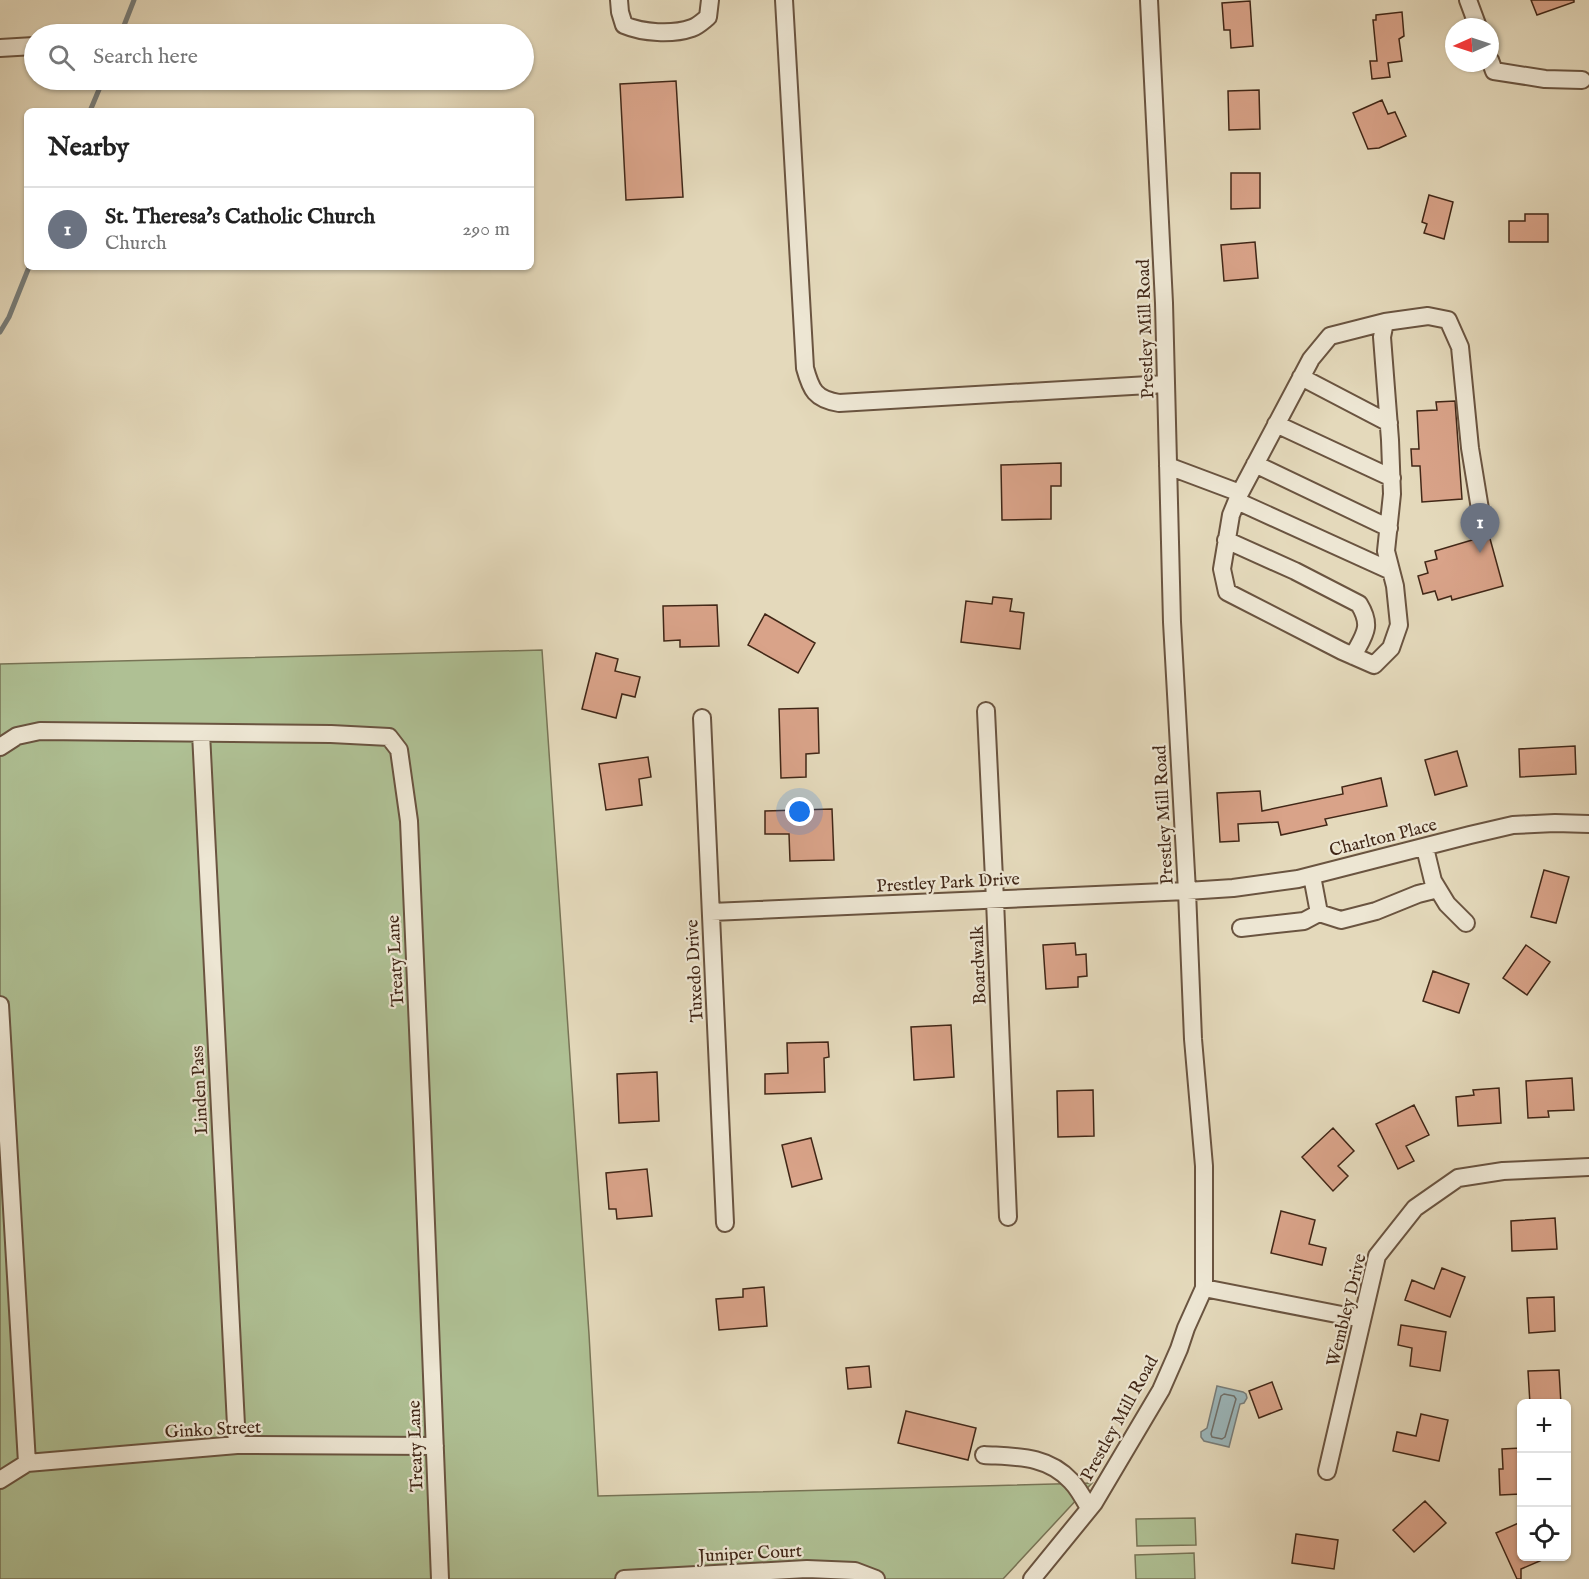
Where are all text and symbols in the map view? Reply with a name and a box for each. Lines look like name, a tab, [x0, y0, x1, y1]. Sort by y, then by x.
north arrow	[1445, 18, 1499, 72]
search box	[24, 24, 534, 90]
icon: search	[45, 41, 78, 74]
text: Search here	[93, 43, 198, 71]
text: Nearby	[48, 131, 129, 164]
text: St. Theresa's Catholic Church	[105, 203, 375, 231]
text: 1	[64, 217, 71, 242]
text: 290 m	[462, 217, 510, 242]
text: Church	[105, 231, 167, 256]
street label: Prestley Mill Road	[1133, 258, 1160, 399]
pin: 1	[1460, 504, 1500, 553]
street label: Prestley Mill Road	[1149, 744, 1180, 885]
your location	[785, 797, 814, 826]
street label: Charlton Place	[1327, 814, 1440, 863]
street label: Prestley Park Drive	[876, 868, 1020, 899]
street label: Treaty Lane	[383, 914, 410, 1007]
street label: Tuxedo Drive	[681, 919, 710, 1023]
street label: Boardwalk	[967, 924, 992, 1005]
street label: Linden Pass	[187, 1045, 214, 1135]
street label: Wembley Drive	[1322, 1251, 1373, 1369]
street label: Prestley Mill Road	[1076, 1352, 1164, 1485]
map controls	[1517, 1399, 1571, 1561]
button: +	[1517, 1399, 1571, 1453]
street label: Treaty Lane	[403, 1400, 430, 1492]
street label: Ginko Street	[164, 1416, 262, 1445]
button: −	[1517, 1453, 1571, 1507]
button: locate	[1517, 1507, 1571, 1561]
street label: Juniper Court	[696, 1540, 802, 1569]

